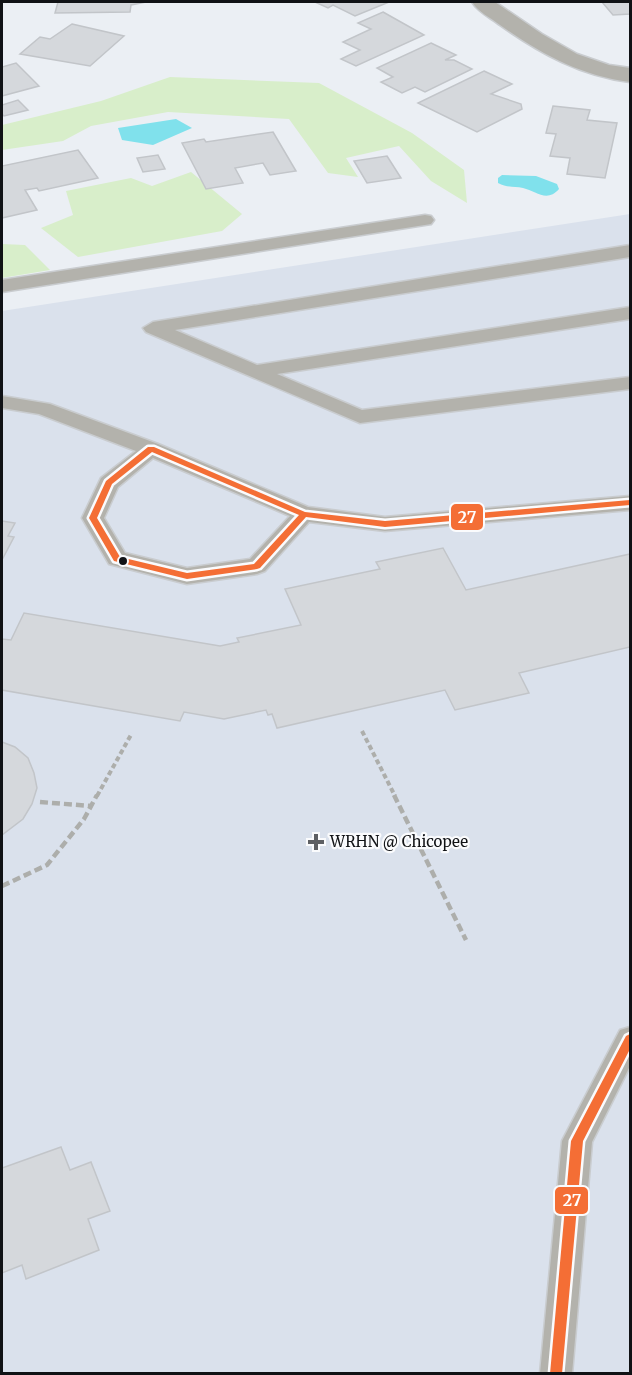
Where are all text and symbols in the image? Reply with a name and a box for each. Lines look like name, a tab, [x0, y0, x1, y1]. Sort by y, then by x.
line badge: 27	[450, 503, 484, 531]
text: 27	[458, 507, 477, 527]
unlabelled marker	[117, 555, 129, 567]
place label: WRHN @ Chicopee	[329, 832, 468, 851]
marker: WRHN @ Chicopee	[307, 833, 325, 851]
line badge: 27	[554, 1186, 589, 1215]
text: 27	[563, 1190, 582, 1210]

